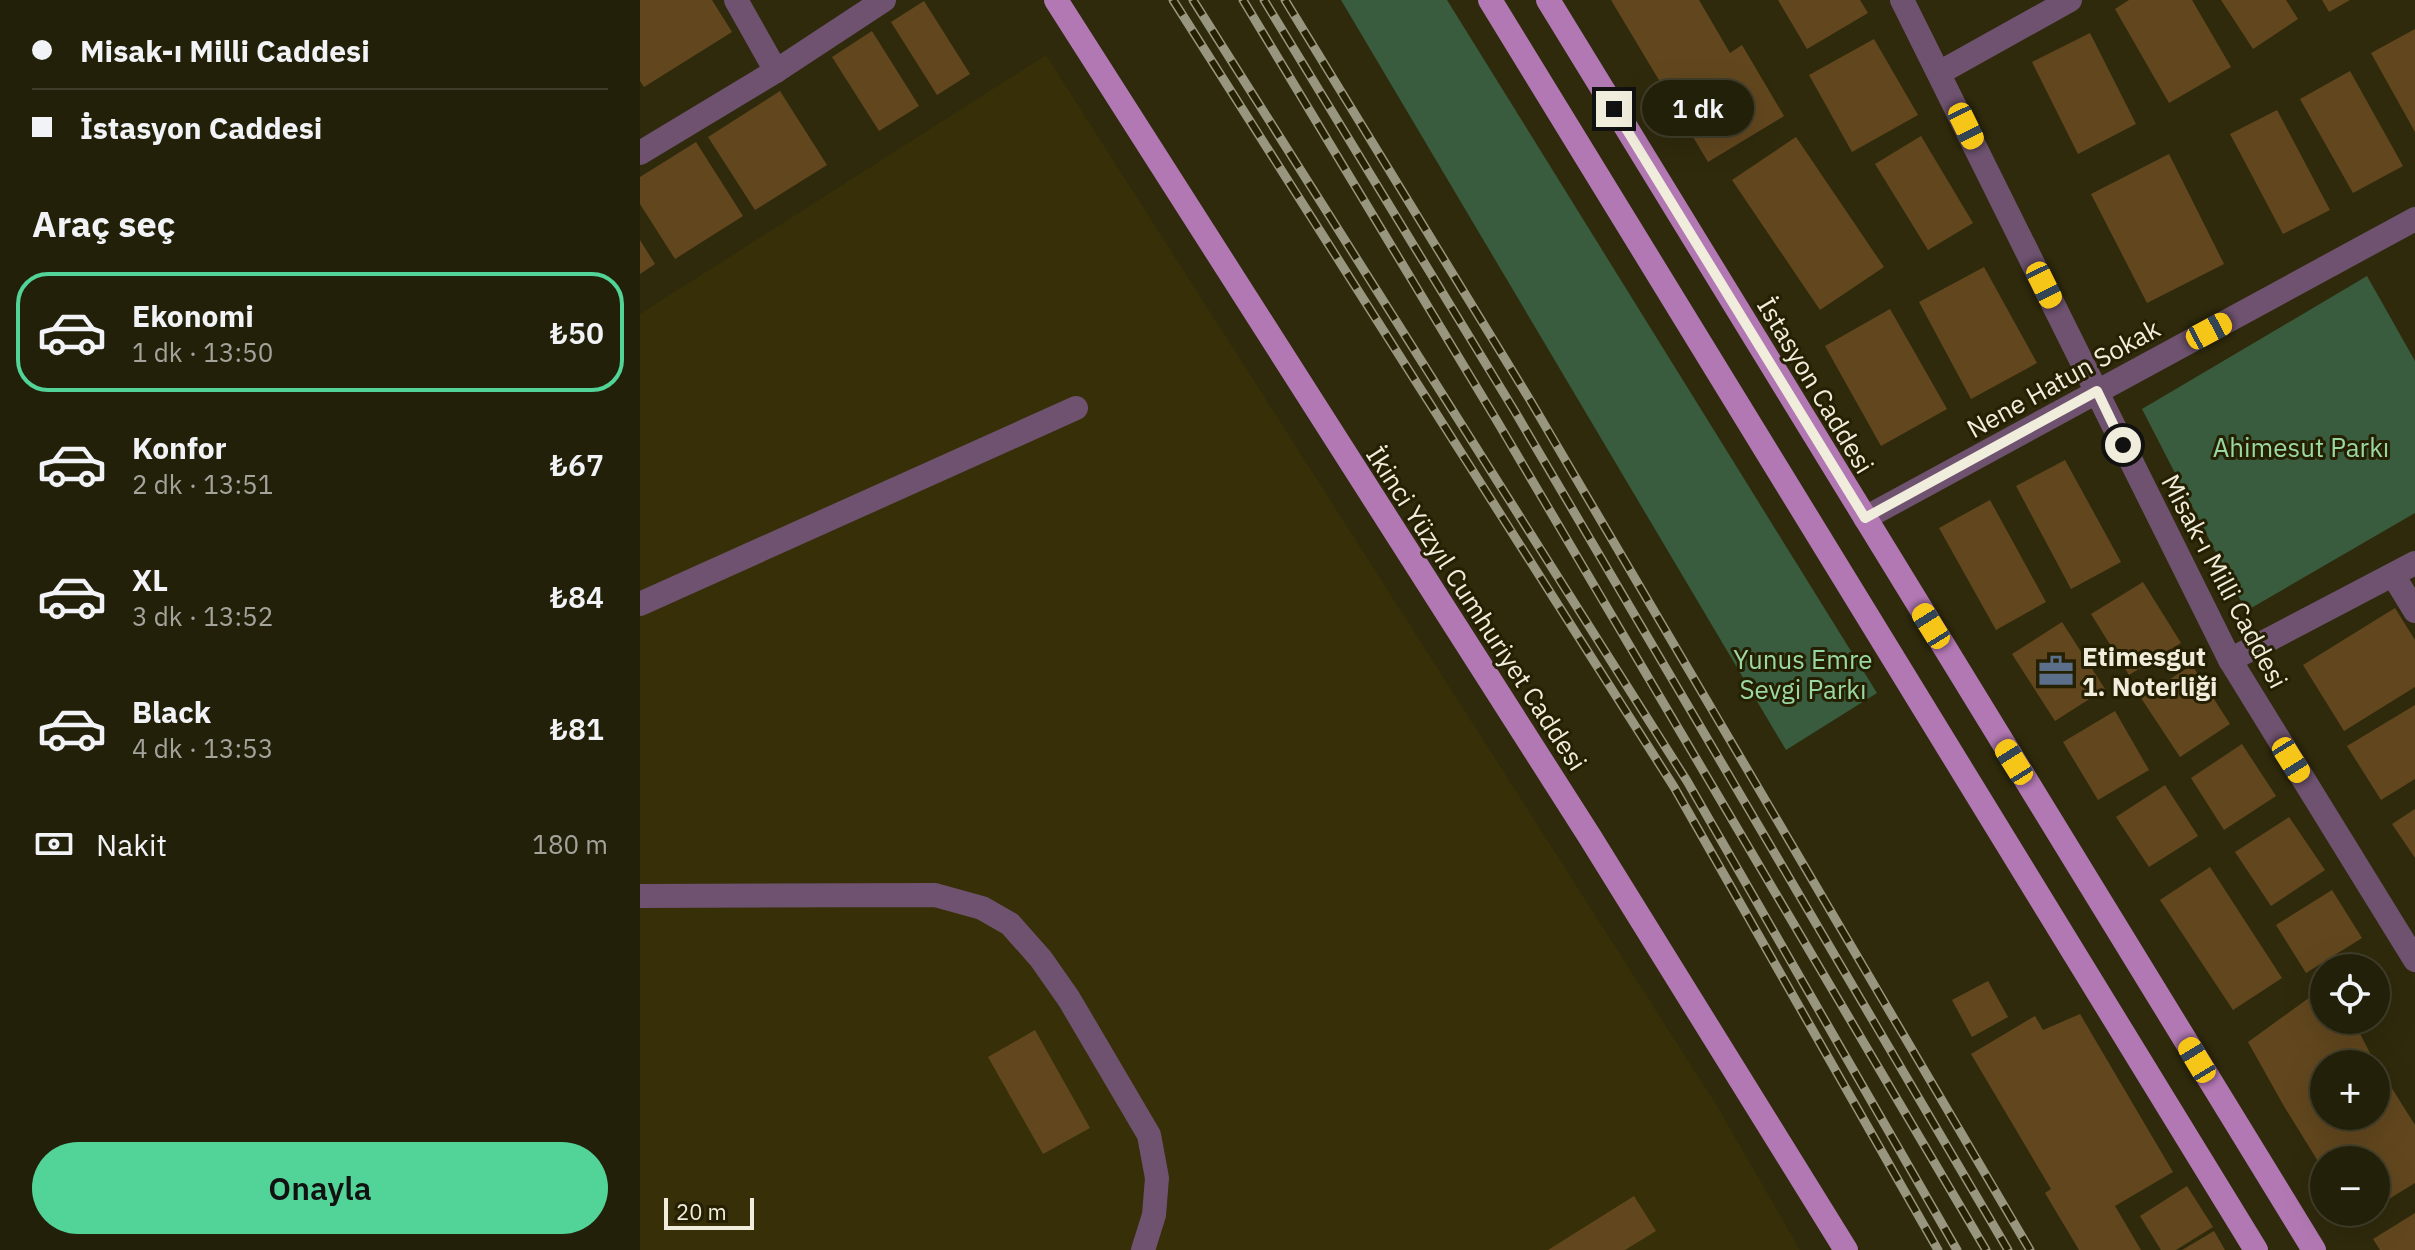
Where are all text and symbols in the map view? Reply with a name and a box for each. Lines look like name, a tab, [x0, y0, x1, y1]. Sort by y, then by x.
text: Misak-ı Milli Caddesi	[80, 31, 370, 70]
callout: 1 dk	[1642, 81, 1754, 137]
route end	[1596, 91, 1632, 127]
text: 1 dk	[1672, 91, 1724, 125]
car	[1945, 99, 1987, 153]
text: İstasyon Caddesi	[80, 108, 322, 147]
text: Araç seç	[32, 200, 175, 247]
car	[2023, 258, 2065, 312]
street label: İstasyon Caddesi	[1750, 291, 1882, 479]
icon: car	[36, 296, 108, 368]
text: Ekonomi	[132, 296, 254, 335]
car	[2182, 309, 2236, 353]
street label: Nene Hatun Sokak	[1960, 311, 2166, 445]
text: ₺50	[550, 313, 604, 352]
text: 1 dk · 13:50	[132, 335, 273, 369]
route start	[2105, 427, 2141, 463]
icon: car	[36, 428, 108, 500]
text: Konfor	[132, 428, 227, 467]
park label: Ahimesut Parkı	[2213, 430, 2389, 464]
street label: İkinci Yüzyıl Cumhuriyet Caddesi	[1359, 439, 1595, 777]
text: ₺67	[550, 445, 604, 484]
text: 2 dk · 13:51	[132, 467, 273, 501]
street label: Misak-ı Milli Caddesi	[2154, 468, 2296, 694]
icon: car	[36, 560, 108, 632]
text: XL	[132, 560, 168, 599]
text: ₺84	[550, 577, 604, 616]
text: 3 dk · 13:52	[132, 599, 273, 633]
car	[1908, 599, 1954, 653]
place label: Etimesgut 1. Noterliği	[2082, 639, 2217, 703]
park label: Yunus Emre Sevgi Parkı	[1733, 642, 1873, 706]
office icon: Etimesgut 1. Noterliği	[2037, 652, 2075, 690]
icon: car	[36, 692, 108, 764]
text: Black	[132, 692, 211, 731]
text: ₺81	[550, 709, 604, 748]
text: 4 dk · 13:53	[132, 731, 273, 765]
car	[2268, 733, 2314, 787]
car	[1991, 735, 2037, 789]
icon: cash	[32, 822, 76, 866]
text: Nakit	[96, 825, 167, 864]
text: 180 m	[532, 827, 608, 861]
map controls	[2310, 954, 2390, 1226]
button: locate	[2310, 954, 2390, 1034]
car	[2174, 1033, 2220, 1087]
button: +	[2310, 1050, 2390, 1130]
button: Onayla	[32, 1142, 608, 1234]
button: −	[2310, 1146, 2390, 1226]
scale bar	[664, 1194, 754, 1230]
text: 20 m	[676, 1197, 727, 1226]

